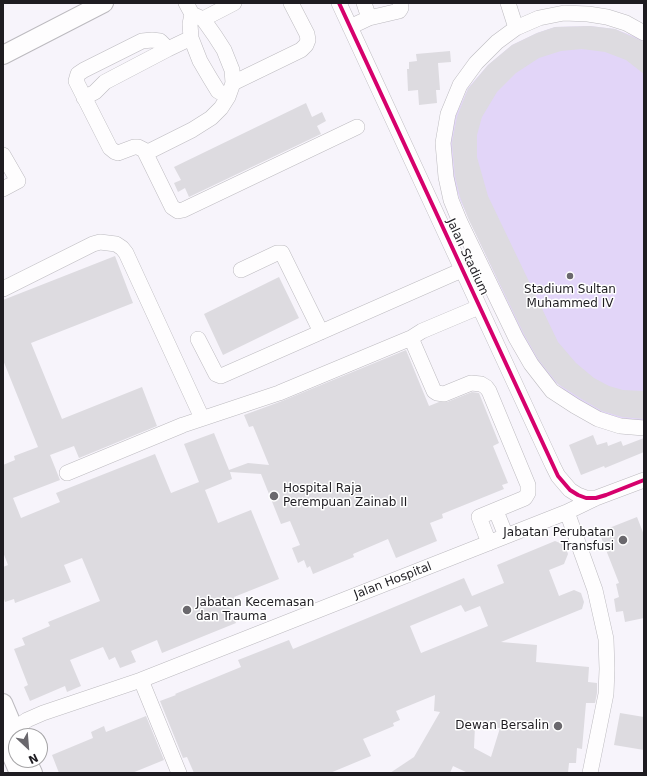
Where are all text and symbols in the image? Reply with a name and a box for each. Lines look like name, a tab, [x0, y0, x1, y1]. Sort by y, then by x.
street label: Jalan Stadium	[443, 216, 491, 298]
marker: Stadium Sultan Muhammed IV	[565, 271, 575, 281]
place label: Stadium Sultan Muhammed IV	[524, 283, 616, 311]
place label: Hospital Raja Perempuan Zainab II	[283, 482, 407, 510]
marker: Hospital Raja Perempuan Zainab II	[268, 490, 280, 502]
place label: Jabatan Perubatan Transfusi	[503, 526, 614, 554]
marker: Jabatan Perubatan Transfusi	[617, 534, 629, 546]
street label: Jalan Hospital	[352, 560, 434, 602]
place label: Jabatan Kecemasan dan Trauma	[196, 596, 314, 624]
marker: Jabatan Kecemasan dan Trauma	[181, 604, 193, 616]
place label: Dewan Bersalin	[455, 719, 549, 733]
marker: Dewan Bersalin	[552, 720, 564, 732]
north arrow	[8, 728, 48, 768]
text: N	[26, 750, 40, 766]

